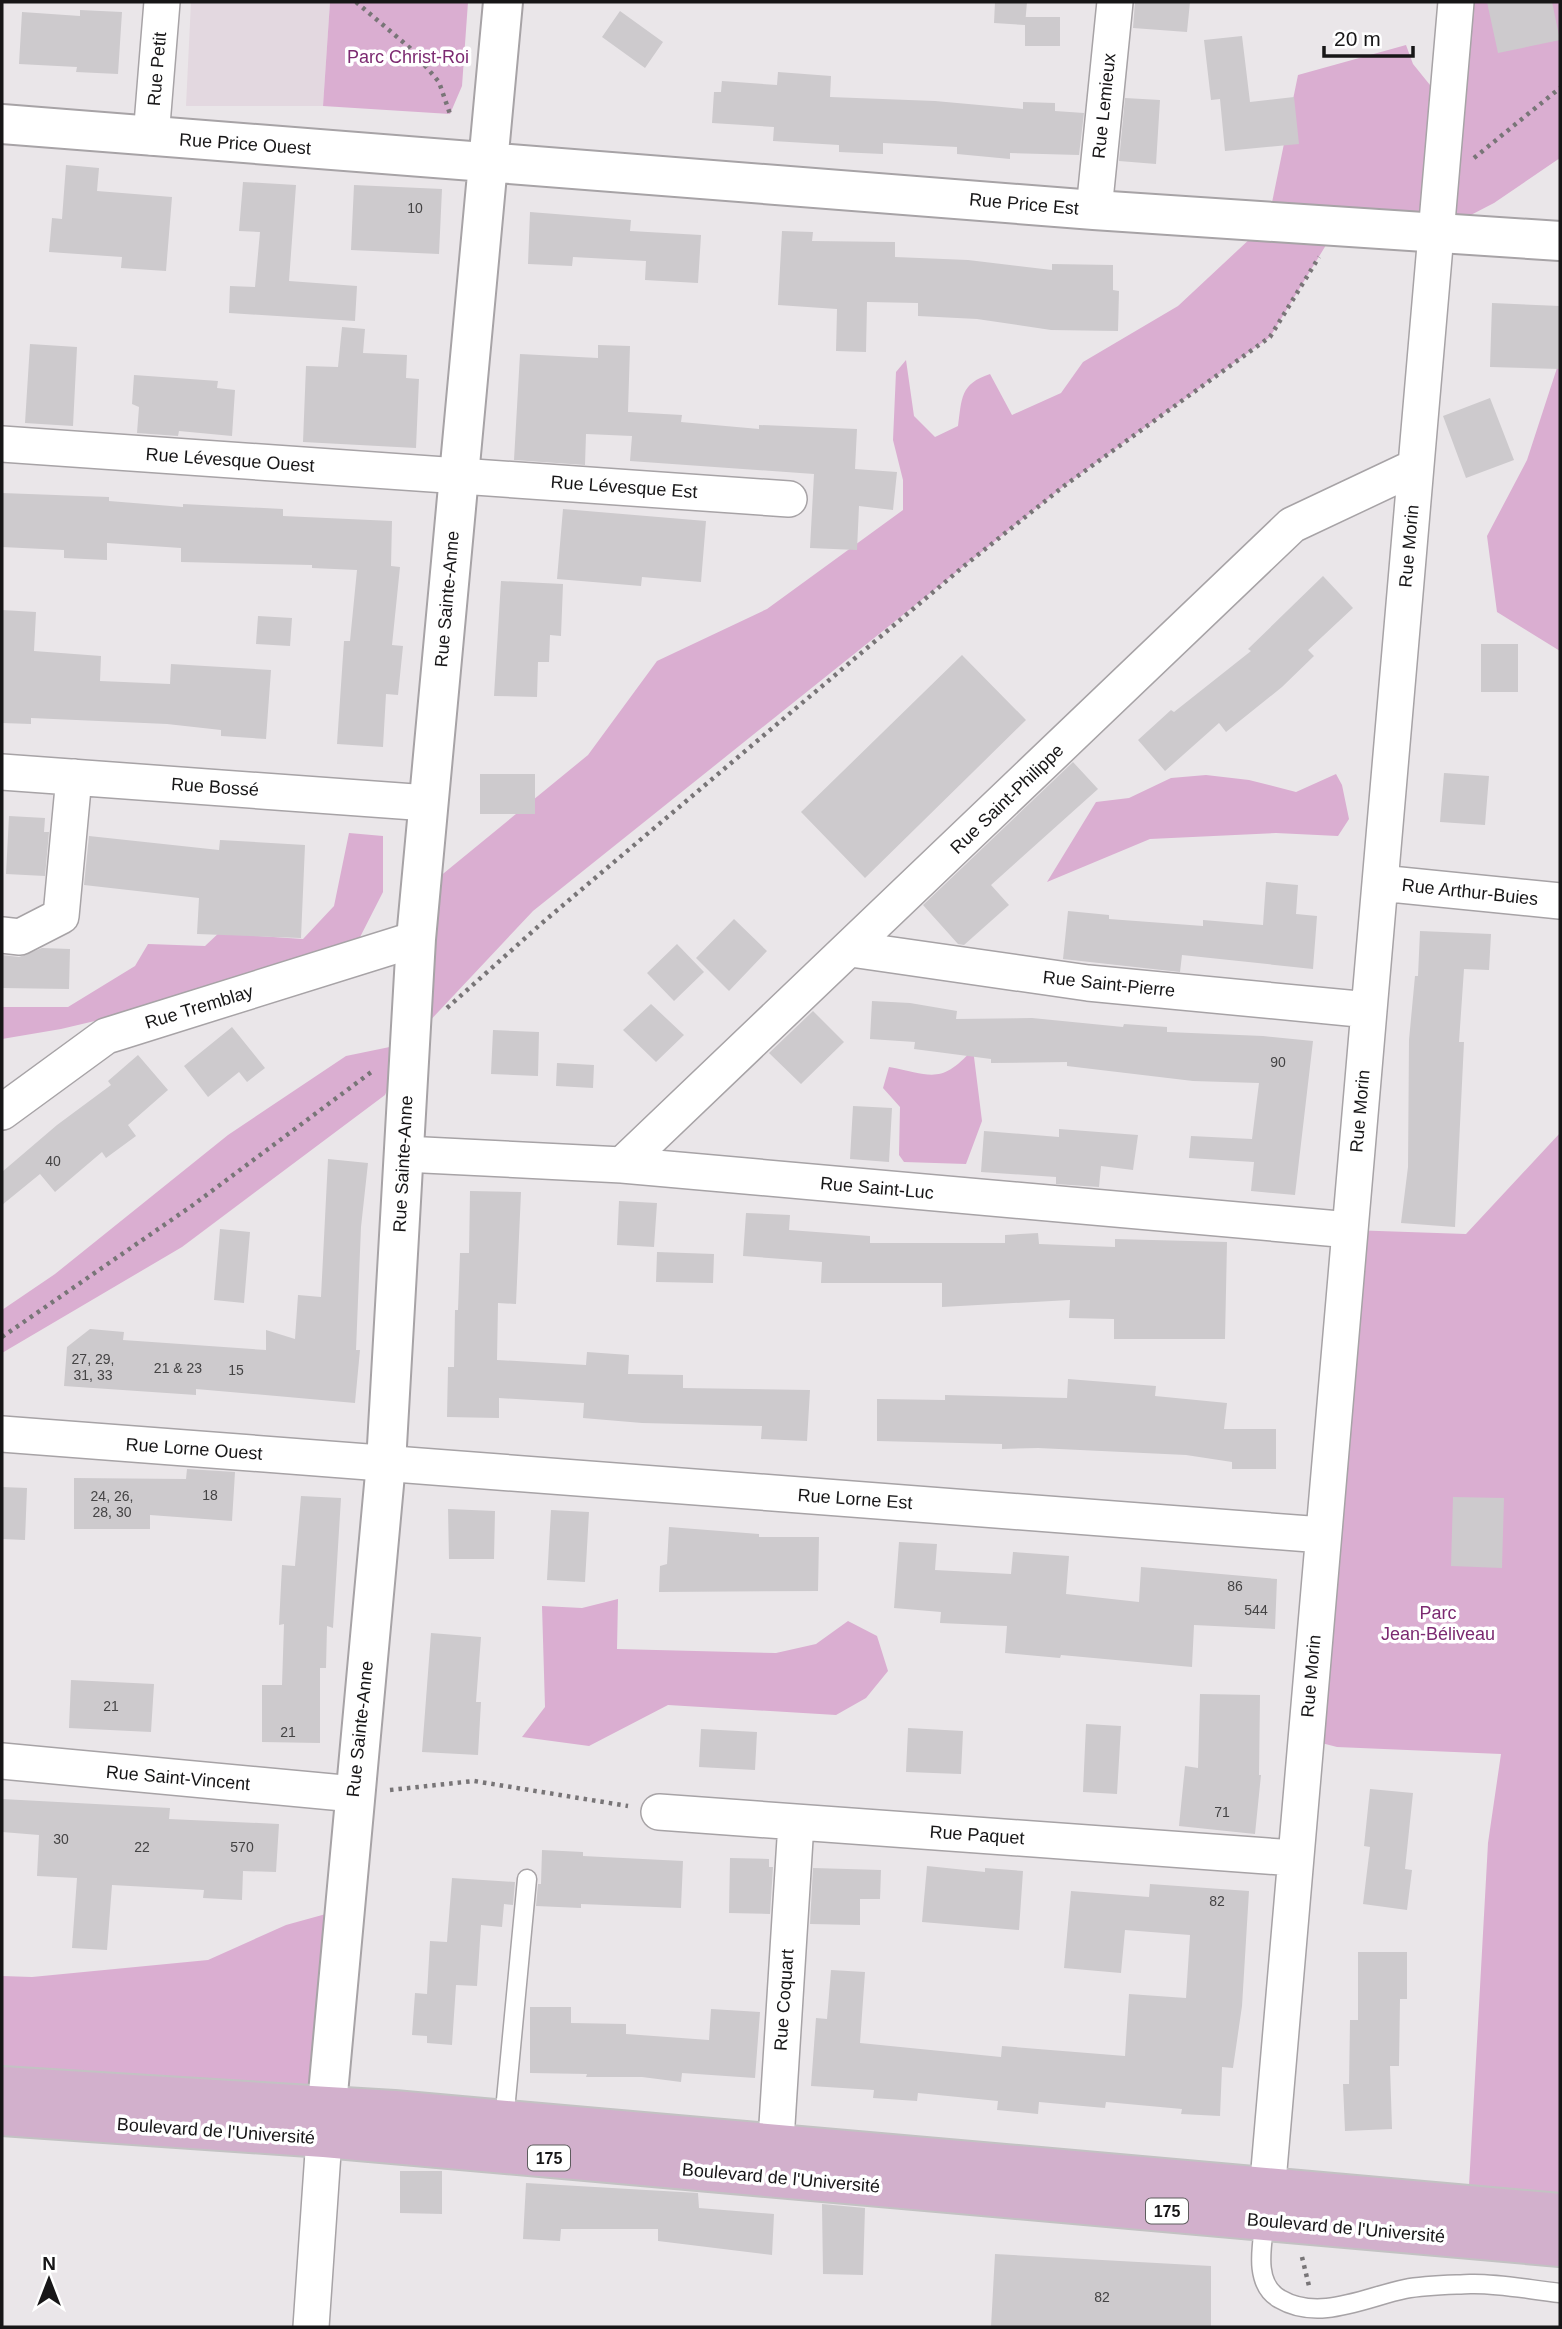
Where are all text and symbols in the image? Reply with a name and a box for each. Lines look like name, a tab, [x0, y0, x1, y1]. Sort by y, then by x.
scale bar	[1324, 14, 1413, 58]
text: 20 m	[1334, 27, 1381, 50]
street label: Rue Petit	[144, 31, 170, 107]
park label: Parc Christ-Roi	[347, 47, 469, 67]
street label: Rue Lemieux	[1089, 52, 1119, 160]
street label: Rue Price Ouest	[178, 129, 312, 159]
street label: Rue Price Est	[968, 189, 1080, 219]
house number: 10	[407, 200, 423, 216]
street label: Rue Lévesque Ouest	[145, 444, 315, 476]
street label: Rue Lévesque Est	[550, 472, 698, 502]
street label: Rue Morin	[1395, 504, 1423, 588]
street label: Rue Sainte-Anne	[431, 530, 463, 668]
street label: Rue Saint-Philippe	[946, 740, 1068, 858]
street label: Rue Bossé	[170, 774, 260, 800]
street label: Rue Arthur-Buies	[1401, 875, 1539, 909]
street label: Rue Saint-Pierre	[1042, 967, 1176, 1001]
street label: Rue Tremblay	[143, 981, 255, 1033]
house number: 90	[1270, 1054, 1286, 1070]
street label: Rue Morin	[1346, 1069, 1374, 1153]
street label: Rue Sainte-Anne	[389, 1095, 417, 1233]
house number: 40	[45, 1153, 61, 1169]
street label: Rue Saint-Luc	[819, 1173, 935, 1203]
house number: 27, 29, 31, 33	[72, 1351, 114, 1383]
house number: 21 & 23	[154, 1360, 202, 1376]
house number: 15	[228, 1362, 244, 1378]
street label: Rue Lorne Ouest	[125, 1434, 263, 1464]
street label: Rue Lorne Est	[797, 1485, 913, 1513]
house number: 18	[202, 1487, 218, 1503]
house number: 24, 26, 28, 30	[91, 1488, 133, 1520]
house number: 86	[1227, 1578, 1243, 1594]
house number: 544	[1244, 1602, 1268, 1618]
park label: Parc Jean-Béliveau	[1381, 1603, 1495, 1644]
street label: Rue Morin	[1297, 1634, 1325, 1718]
street label: Rue Sainte-Anne	[343, 1660, 377, 1798]
house number: 21	[103, 1698, 119, 1714]
house number: 21	[280, 1724, 296, 1740]
street label: Rue Saint-Vincent	[105, 1762, 251, 1794]
house number: 71	[1214, 1804, 1230, 1820]
street label: Rue Paquet	[929, 1822, 1025, 1848]
house number: 30	[53, 1831, 69, 1847]
house number: 22	[134, 1839, 150, 1855]
house number: 570	[230, 1839, 254, 1855]
house number: 82	[1209, 1893, 1225, 1909]
street label: Rue Coquart	[770, 1948, 798, 2052]
street label: Boulevard de l'Université	[116, 2114, 316, 2148]
road number: 175	[528, 2146, 570, 2170]
street label: Boulevard de l'Université	[681, 2159, 881, 2197]
road number: 175	[1146, 2198, 1188, 2224]
street label: Boulevard de l'Université	[1246, 2209, 1446, 2247]
north arrow	[14, 2245, 84, 2315]
text: N	[42, 2253, 56, 2274]
house number: 82	[1094, 2289, 1110, 2305]

